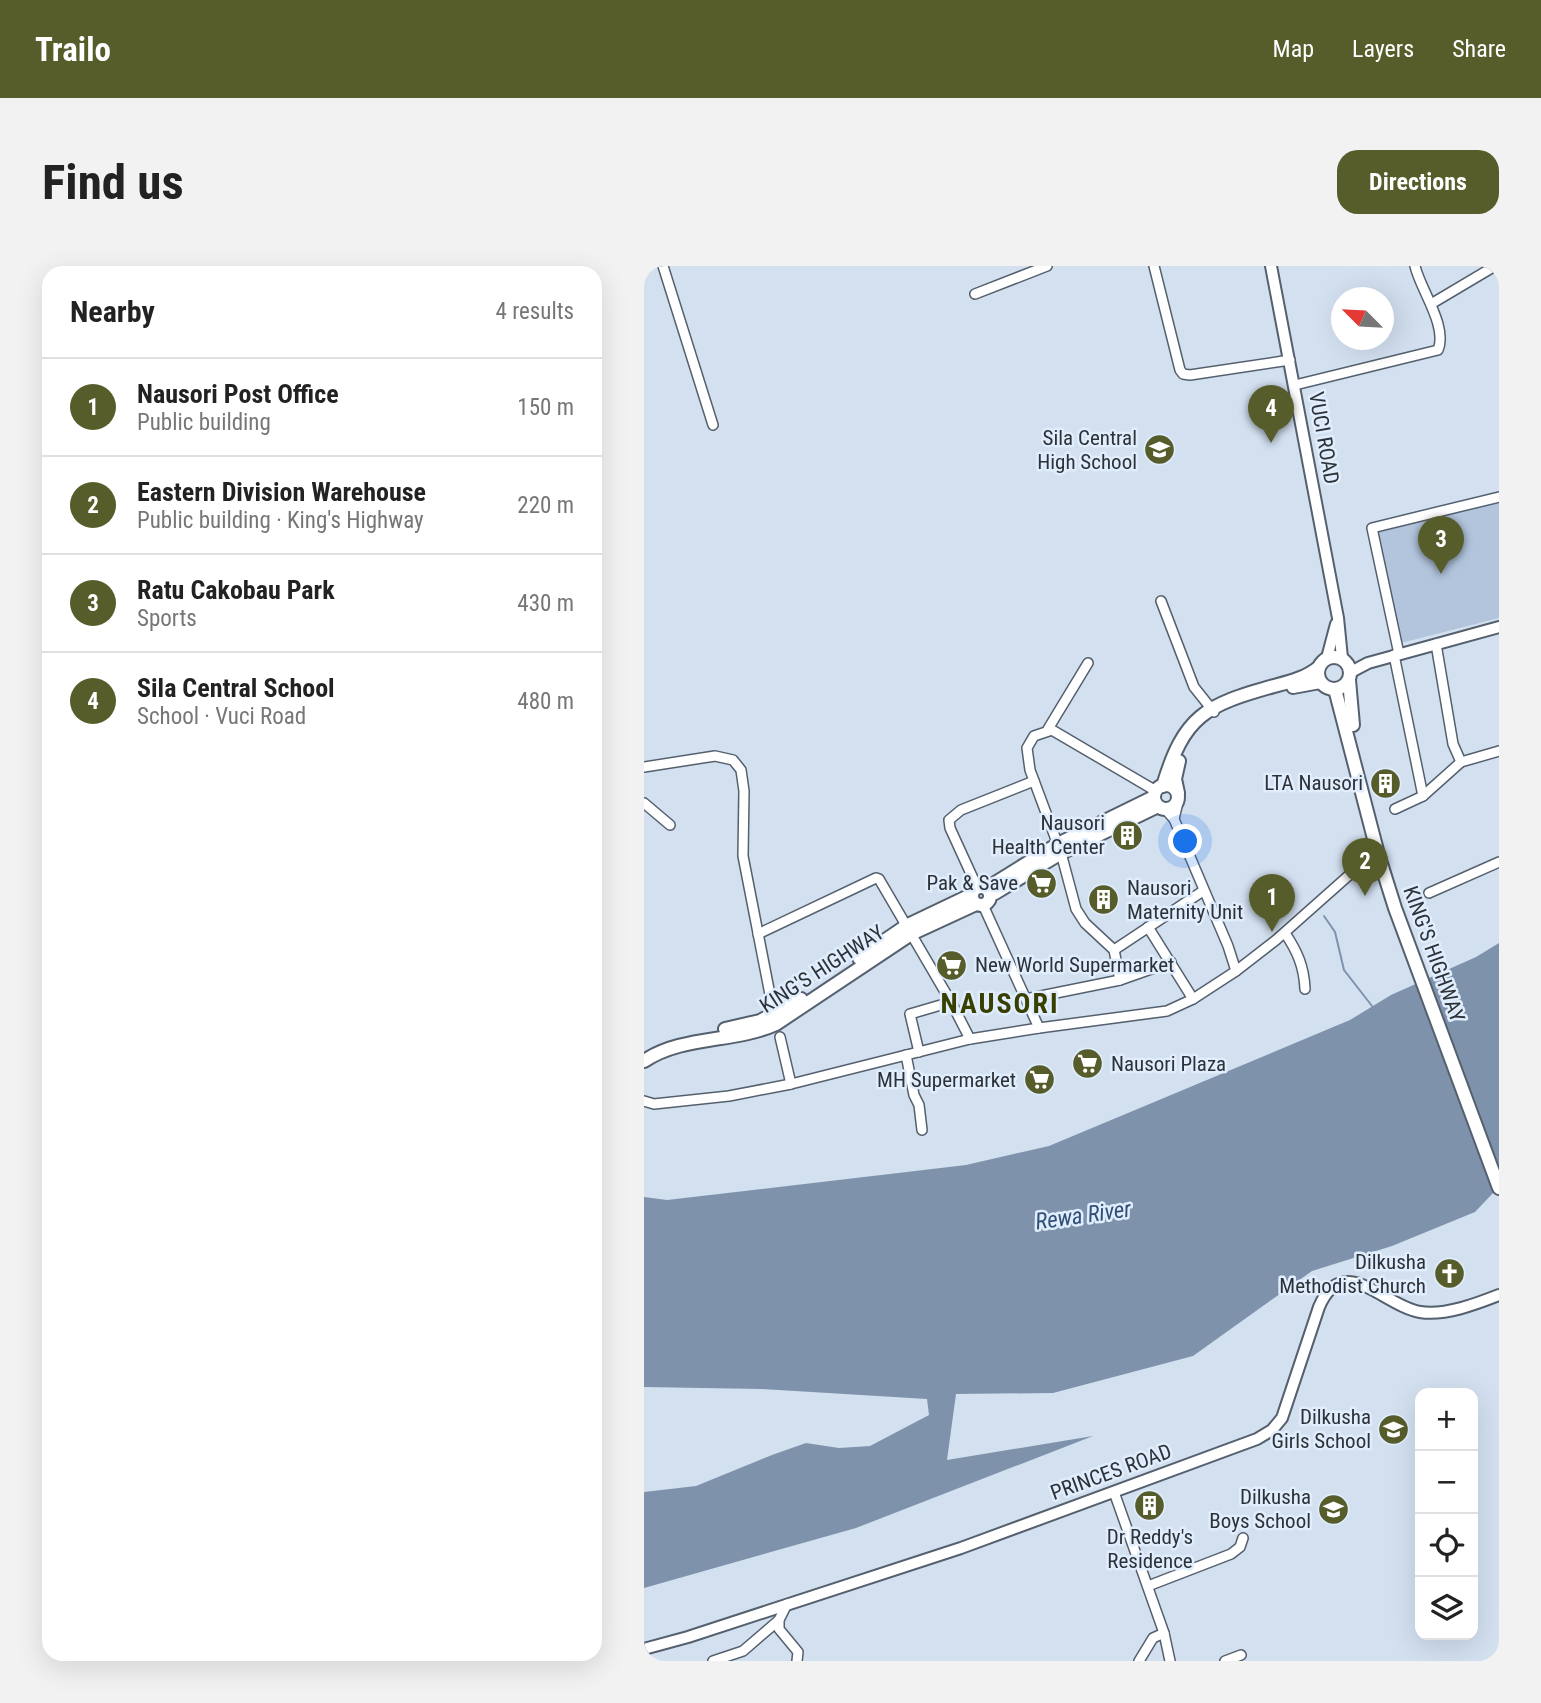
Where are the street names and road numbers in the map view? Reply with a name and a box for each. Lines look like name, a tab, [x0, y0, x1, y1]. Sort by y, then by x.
street label: VUCI ROAD	[1304, 390, 1344, 486]
street label: KING'S HIGHWAY	[1398, 883, 1470, 1025]
street label: KING'S HIGHWAY	[756, 920, 888, 1018]
street label: PRINCES ROAD	[1047, 1439, 1175, 1505]

